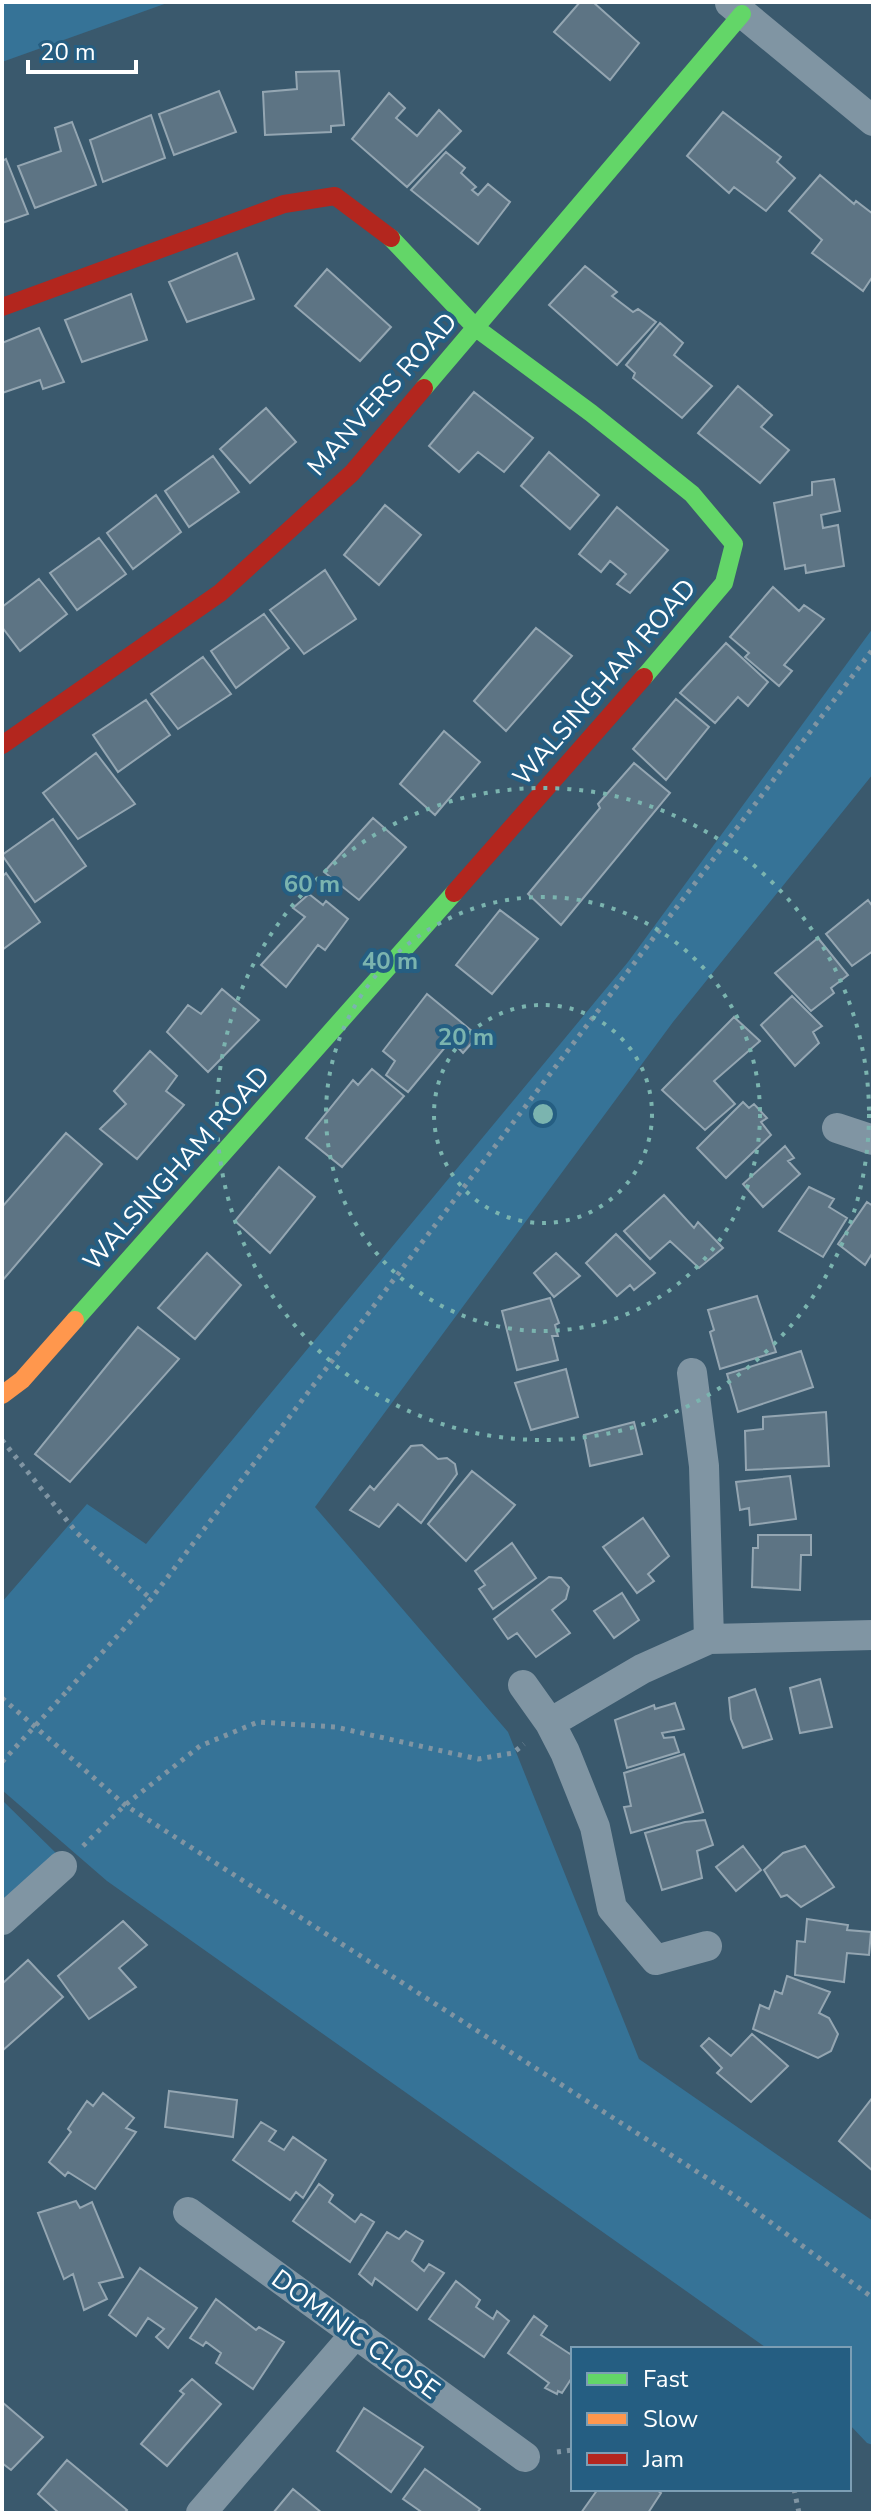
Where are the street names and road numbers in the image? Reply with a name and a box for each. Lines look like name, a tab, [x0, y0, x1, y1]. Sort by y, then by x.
street label: MANVERS ROAD	[300, 305, 465, 484]
street label: WALSINGHAM ROAD	[505, 571, 704, 793]
street label: WALSINGHAM ROAD	[75, 1059, 277, 1278]
street label: DOMINIC CLOSE	[265, 2261, 447, 2407]

